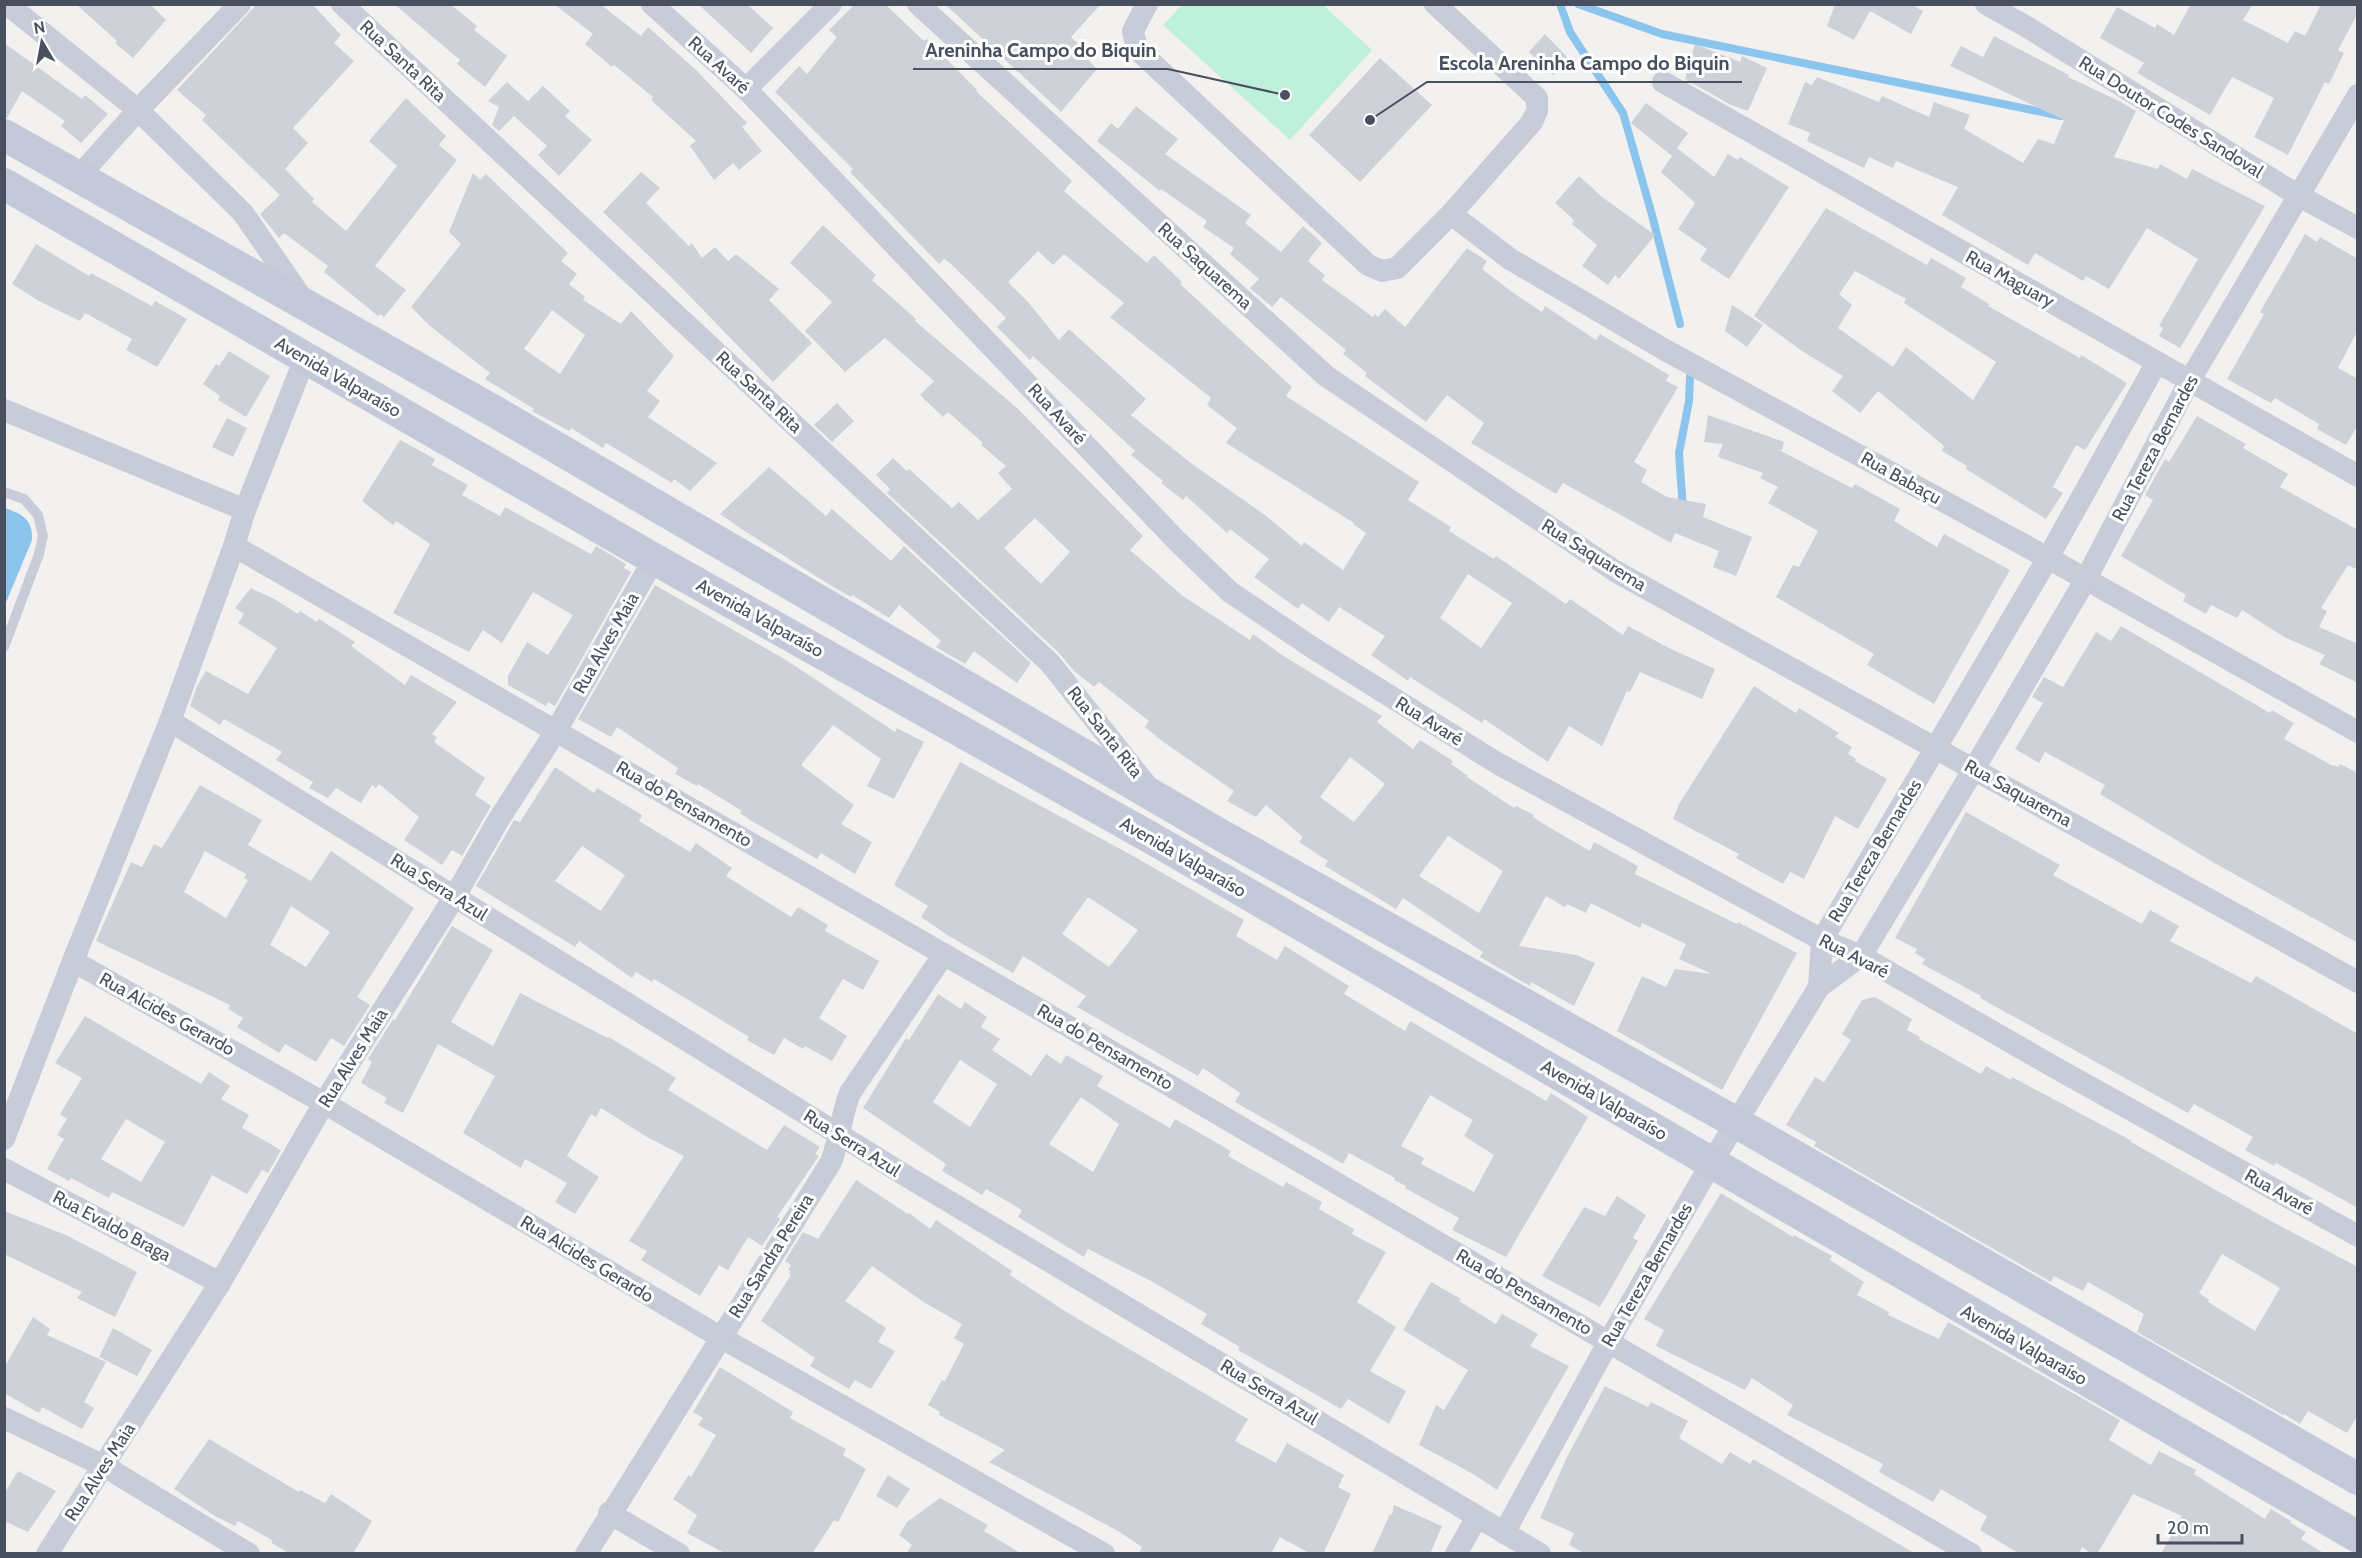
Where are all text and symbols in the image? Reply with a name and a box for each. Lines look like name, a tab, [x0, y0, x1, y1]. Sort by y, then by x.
north arrow	[12, 12, 72, 72]
street label: Rua Santa Rita	[355, 15, 451, 107]
text: N	[32, 17, 47, 38]
callout: Areninha Campo do Biquin	[913, 31, 1168, 69]
street label: Rua Avaré	[684, 32, 754, 98]
text: Areninha Campo do Biquin	[925, 38, 1157, 62]
callout: Escola Areninha Campo do Biquin	[1427, 44, 1742, 82]
text: Escola Areninha Campo do Biquin	[1438, 51, 1730, 75]
street label: Rua Doutor Codes Sandoval	[2075, 51, 2268, 183]
street label: Rua Saquarema	[1153, 218, 1257, 314]
street label: Rua Maguary	[1962, 246, 2058, 312]
street label: Avenida Valparaíso	[271, 332, 405, 422]
street label: Rua Santa Rita	[711, 346, 807, 438]
street label: Rua Tereza Bernardes	[2107, 371, 2203, 525]
street label: Rua Avaré	[1023, 379, 1091, 449]
street label: Rua Babaçu	[1857, 447, 1945, 509]
street label: Rua Saquarema	[1538, 514, 1651, 596]
street label: Avenida Valparaíso	[693, 574, 828, 662]
street label: Rua Alves Maia	[568, 588, 644, 697]
street label: Rua Santa Rita	[1063, 682, 1148, 782]
street label: Rua Avaré	[1391, 692, 1467, 750]
street label: Rua Saquarema	[1961, 755, 2076, 832]
street label: Rua do Pensamento	[612, 756, 756, 852]
street label: Rua Tereza Bernardes	[1824, 776, 1926, 926]
street label: Avenida Valparaíso	[1116, 812, 1250, 902]
street label: Rua Serra Azul	[387, 849, 492, 926]
street label: Rua Avaré	[1815, 929, 1893, 983]
street label: Rua Alcides Gerardo	[95, 968, 239, 1060]
street label: Rua do Pensamento	[1033, 999, 1177, 1095]
street label: Rua Alves Maia	[314, 1004, 392, 1112]
street label: Avenida Valparaíso	[1537, 1055, 1671, 1145]
street label: Rua Serra Azul	[800, 1105, 905, 1182]
street label: Rua Avaré	[2241, 1164, 2317, 1220]
street label: Rua Evaldo Braga	[49, 1186, 175, 1266]
street label: Rua Sandra Pereira	[724, 1190, 818, 1322]
street label: Rua Tereza Bernardes	[1597, 1199, 1697, 1351]
street label: Rua Alcides Gerardo	[516, 1211, 658, 1307]
street label: Rua do Pensamento	[1452, 1244, 1596, 1340]
street label: Avenida Valparaíso	[1957, 1300, 2091, 1390]
street label: Rua Serra Azul	[1216, 1354, 1322, 1430]
street label: Rua Alves Maia	[60, 1418, 140, 1525]
scale bar	[2158, 1507, 2242, 1545]
text: 20 m	[2167, 1517, 2209, 1539]

